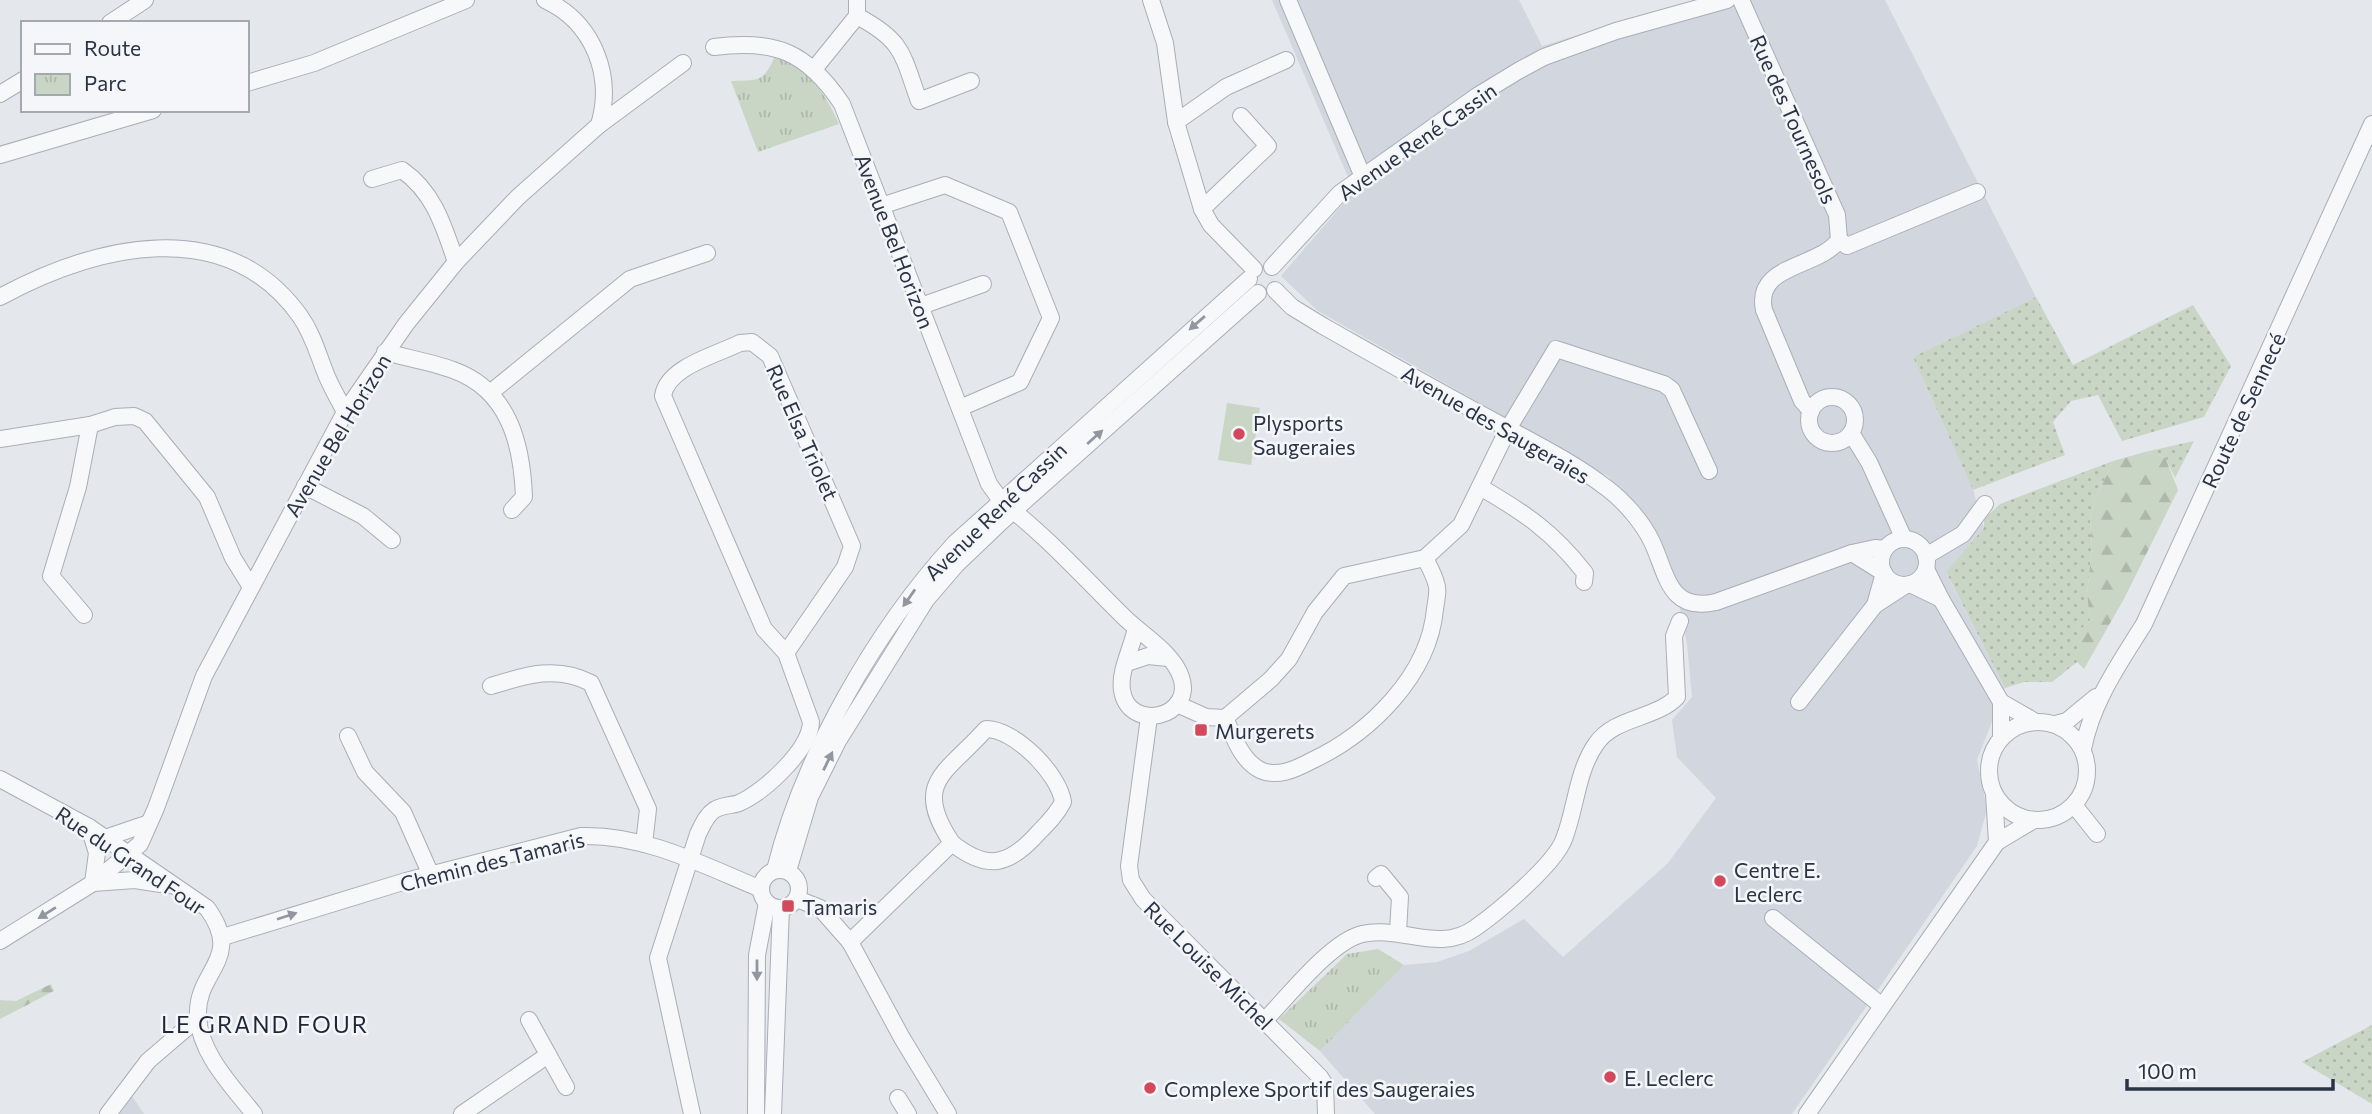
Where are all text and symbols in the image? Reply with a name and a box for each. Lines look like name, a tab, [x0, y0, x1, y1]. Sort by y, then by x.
legend	[21, 21, 248, 112]
street label: Rue des Tournesols	[1746, 31, 1842, 207]
text: Route	[84, 35, 141, 60]
text: Parc	[84, 70, 127, 95]
street label: Avenue René Cassin	[1333, 77, 1501, 205]
street label: Avenue Bel Horizon	[850, 150, 940, 332]
one-way arrow	[1189, 315, 1206, 330]
street label: Route de Sennecé	[2196, 328, 2290, 492]
street label: Avenue Bel Horizon	[279, 349, 395, 521]
street label: Rue Elsa Triolet	[762, 360, 844, 504]
street label: Avenue des Saugeraies	[1397, 360, 1595, 488]
place label: Plysports Saugeraies	[1253, 410, 1355, 459]
marker: Plysports Saugeraies	[1231, 426, 1247, 442]
one-way arrow	[1086, 429, 1104, 445]
street label: Avenue René Cassin	[919, 437, 1071, 585]
one-way arrow	[902, 589, 916, 607]
place label: Murgerets	[1215, 718, 1315, 743]
marker: Murgerets	[1193, 722, 1209, 738]
one-way arrow	[822, 751, 834, 771]
street label: Rue du Grand Four	[51, 801, 211, 919]
street label: Chemin des Tamaris	[397, 826, 587, 896]
place label: Centre E. Leclerc	[1734, 857, 1821, 906]
marker: Centre E. Leclerc	[1712, 873, 1728, 889]
place label: Tamaris	[802, 894, 877, 919]
street label: Rue Louise Michel	[1140, 896, 1278, 1034]
marker: Tamaris	[780, 898, 796, 914]
one-way arrow	[38, 907, 57, 920]
one-way arrow	[277, 910, 298, 921]
one-way arrow	[751, 959, 763, 981]
district label: LE GRAND FOUR	[161, 1010, 369, 1038]
scale bar	[2127, 1048, 2334, 1092]
text: 100 m	[2138, 1058, 2197, 1083]
place label: E. Leclerc	[1624, 1065, 1714, 1090]
marker: E. Leclerc	[1602, 1069, 1618, 1085]
place label: Complexe Sportif des Saugeraies	[1164, 1076, 1475, 1101]
marker: Complexe Sportif des Saugeraies	[1142, 1080, 1158, 1096]

